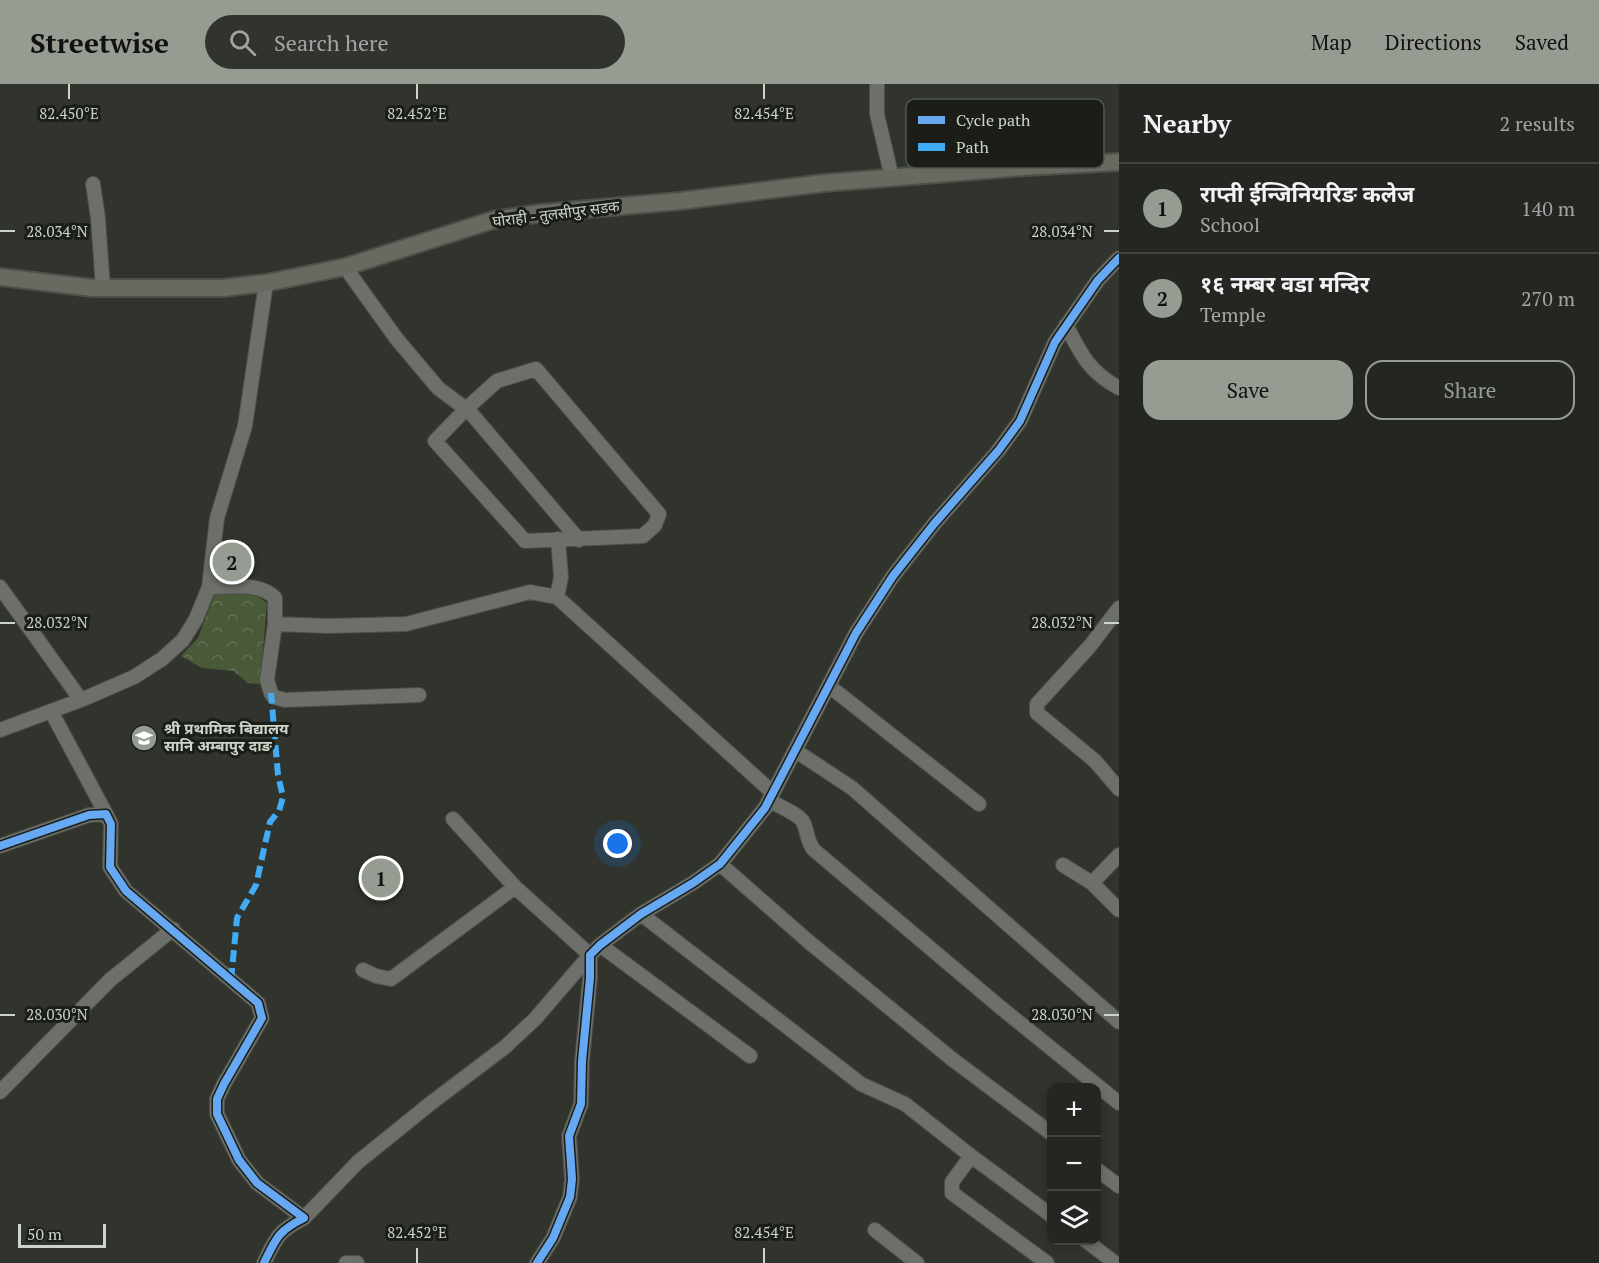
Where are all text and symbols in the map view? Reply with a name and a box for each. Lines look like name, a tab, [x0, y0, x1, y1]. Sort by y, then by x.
search box	[205, 15, 625, 69]
text: Streetwise	[30, 24, 169, 61]
icon: search	[226, 26, 259, 59]
text: Search here	[274, 28, 389, 57]
text: Map	[1311, 28, 1352, 56]
text: Directions	[1385, 28, 1482, 56]
text: Saved	[1515, 28, 1569, 56]
legend	[906, 99, 1104, 168]
text: 82.450°E	[39, 103, 99, 123]
text: 82.452°E	[387, 103, 447, 123]
text: 82.454°E	[734, 103, 794, 123]
text: Nearby	[1143, 106, 1231, 140]
text: Cycle path	[956, 109, 1031, 131]
text: 2 results	[1500, 110, 1575, 137]
text: Path	[956, 136, 990, 158]
text: राप्ती ईन्जिनियरिङ कलेज	[1200, 179, 1414, 208]
street label: घोराही - तुलसीपुर सडक	[491, 195, 621, 232]
text: 1	[1157, 195, 1168, 222]
text: 140 m	[1521, 195, 1575, 222]
text: School	[1200, 211, 1260, 238]
text: 28.034°N	[26, 221, 88, 241]
text: 28.034°N	[1031, 221, 1093, 241]
text: १६ नम्बर वडा मन्दिर	[1200, 269, 1369, 298]
text: 2	[1157, 285, 1168, 312]
text: 270 m	[1521, 285, 1575, 312]
text: Temple	[1200, 301, 1266, 328]
button: Save	[1143, 360, 1353, 420]
button: Share	[1365, 360, 1575, 420]
pin: 2	[212, 540, 252, 584]
text: 28.032°N	[26, 612, 88, 632]
text: 28.032°N	[1031, 612, 1093, 632]
place label: श्री प्रथामिक बिद्यालय सानि अम्बापुर दाङ	[164, 718, 289, 756]
school or university icon: श्री प्रथामिक बिद्यालय सानि अम्बापुर दाङ	[129, 723, 159, 753]
your location	[603, 829, 632, 858]
pin: 1	[362, 856, 400, 900]
text: 28.030°N	[26, 1004, 88, 1024]
text: 28.030°N	[1031, 1004, 1093, 1024]
map controls	[1047, 1083, 1101, 1245]
button: +	[1047, 1083, 1101, 1137]
button: −	[1047, 1137, 1101, 1191]
button: layers	[1047, 1191, 1101, 1245]
scale bar	[18, 1221, 106, 1248]
text: 82.452°E	[387, 1222, 447, 1242]
text: 82.454°E	[734, 1222, 794, 1242]
text: 50 m	[27, 1223, 62, 1245]

